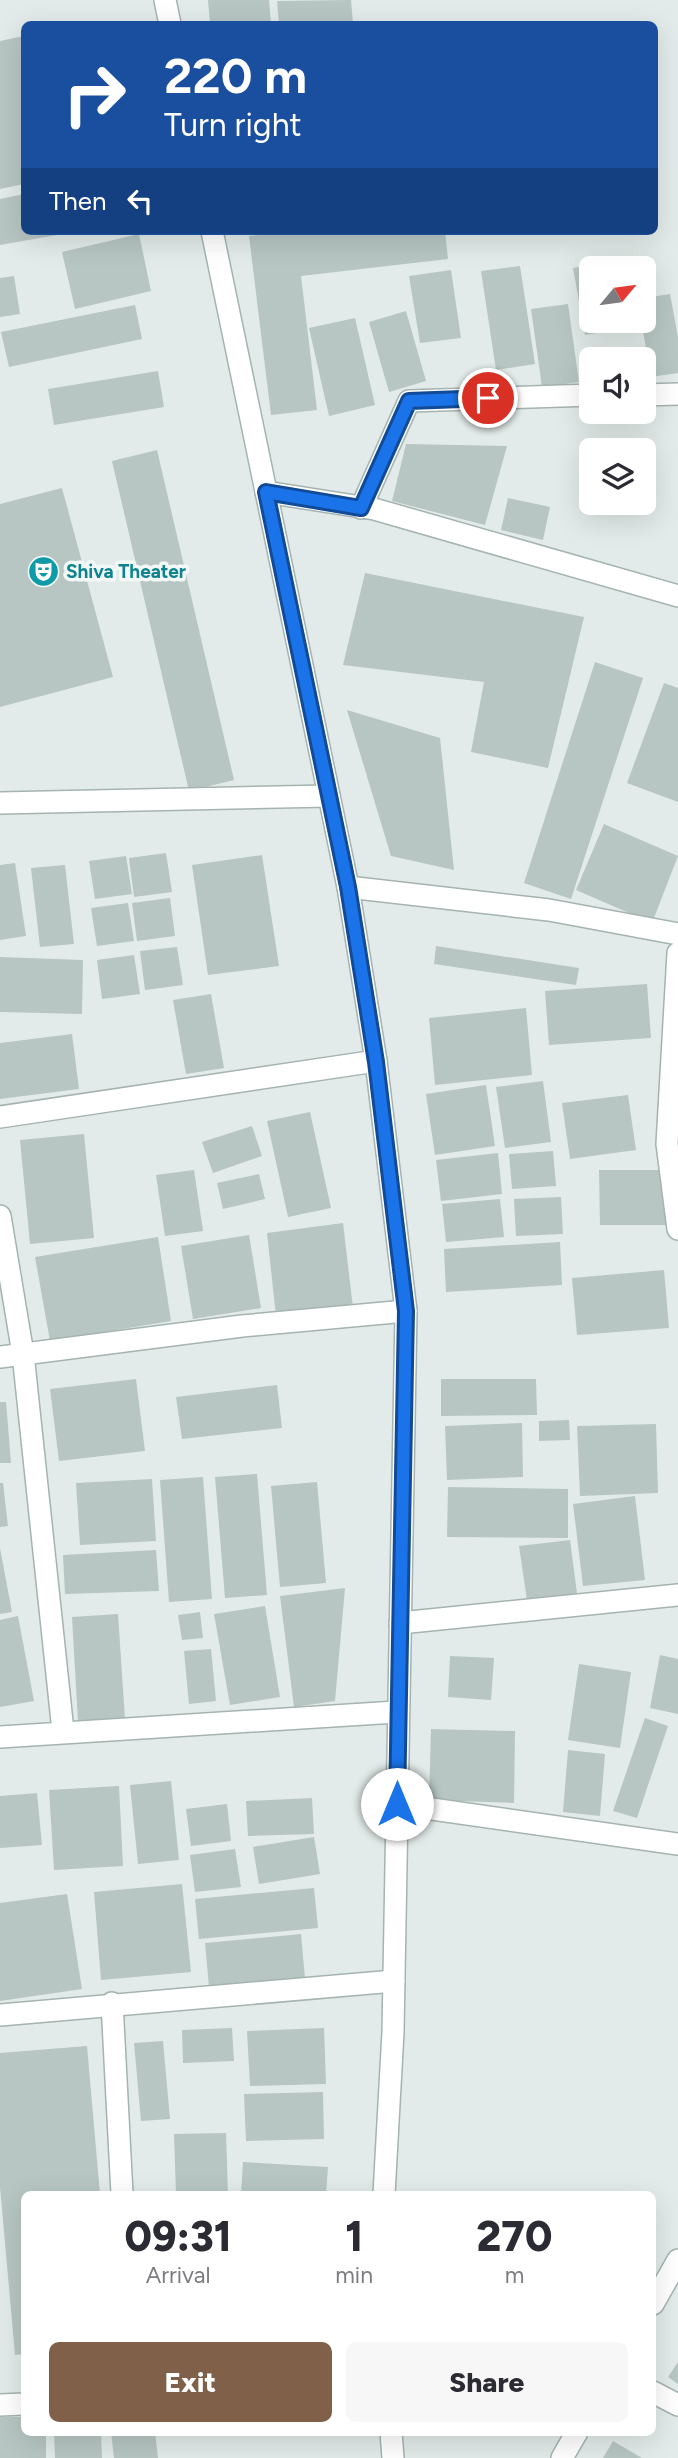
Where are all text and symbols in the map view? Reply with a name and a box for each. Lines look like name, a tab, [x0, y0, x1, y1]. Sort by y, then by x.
text: 220 m	[164, 46, 307, 105]
icon: right	[49, 49, 140, 140]
text: Turn right	[164, 106, 302, 144]
icon: left	[121, 182, 159, 220]
text: Then	[49, 185, 107, 217]
north arrow	[579, 256, 656, 332]
map controls	[579, 256, 656, 515]
button: sound	[579, 347, 656, 424]
pin	[458, 368, 518, 428]
icon: arrive	[469, 379, 507, 417]
button: layers	[579, 438, 656, 515]
theatre icon: Shiva Theater	[26, 554, 60, 588]
place label: Shiva Theater	[66, 560, 186, 583]
position arrow	[360, 1767, 434, 1841]
text: 09:31	[125, 2211, 232, 2262]
text: 1	[345, 2211, 363, 2262]
text: 270	[477, 2211, 552, 2262]
text: Arrival	[146, 2261, 211, 2289]
text: min	[335, 2261, 373, 2289]
text: m	[505, 2261, 524, 2289]
button: Exit	[49, 2342, 332, 2422]
button: Share	[346, 2342, 628, 2422]

